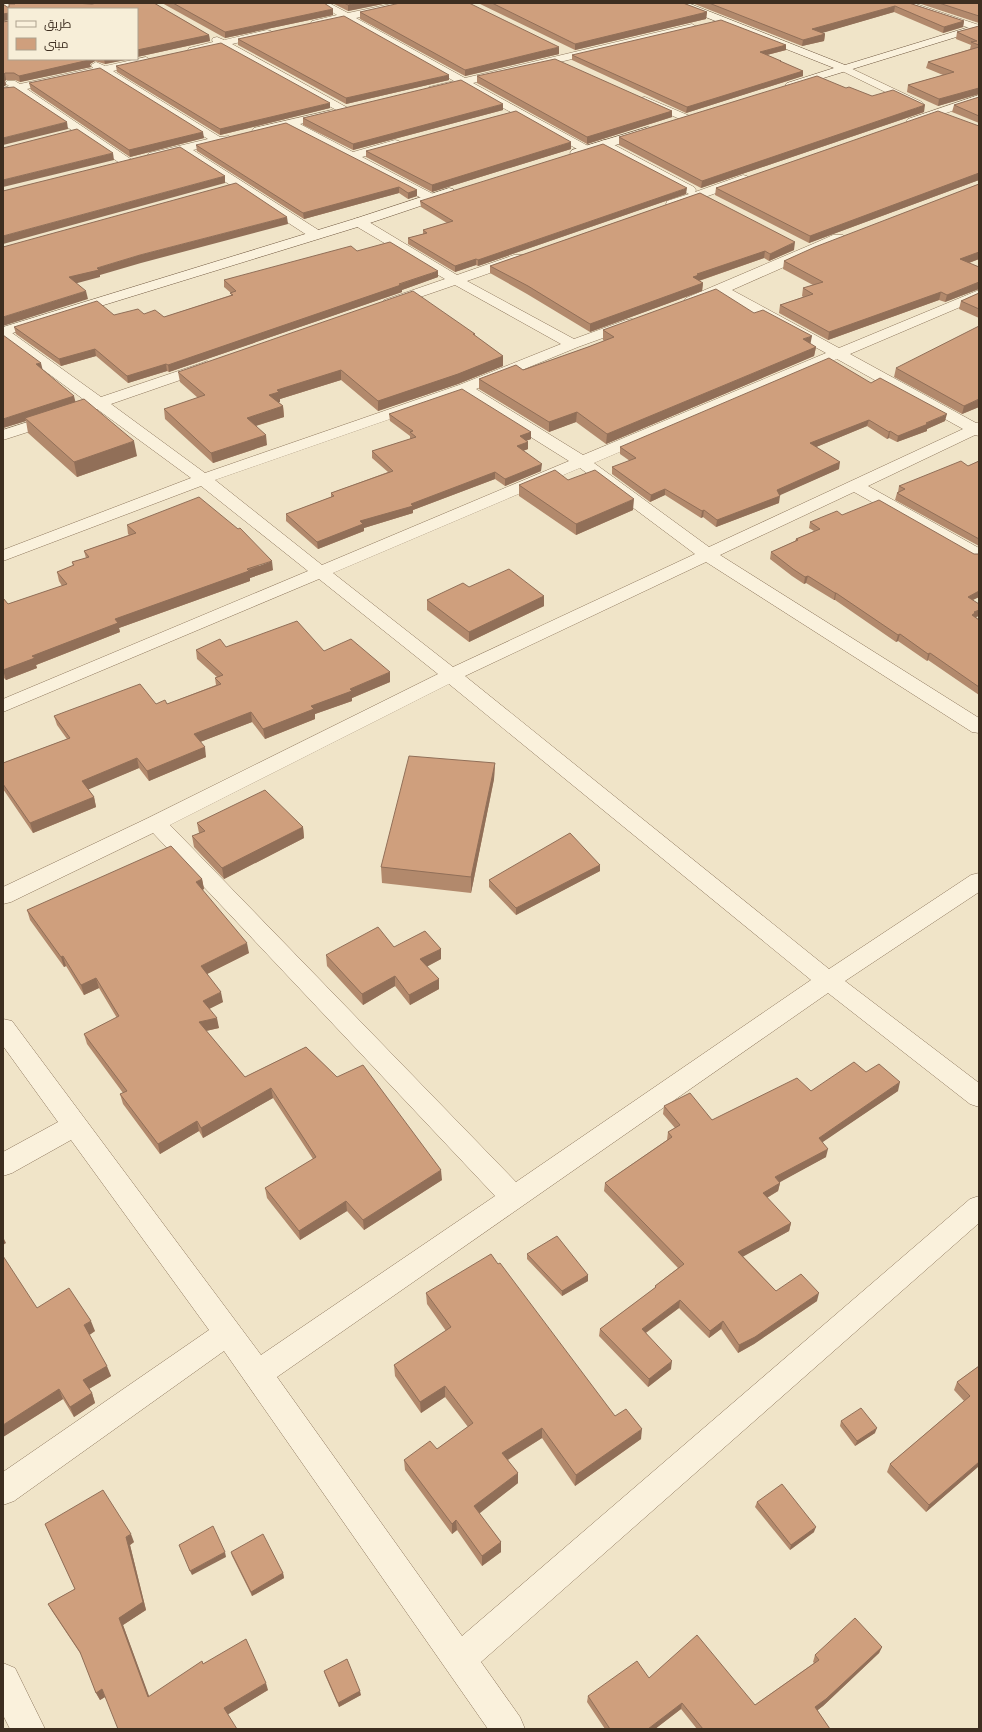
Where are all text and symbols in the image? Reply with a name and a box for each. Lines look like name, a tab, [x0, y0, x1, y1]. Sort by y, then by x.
legend	[8, 8, 138, 60]
text: طريق	[44, 12, 72, 35]
text: مبنى	[44, 32, 69, 55]

